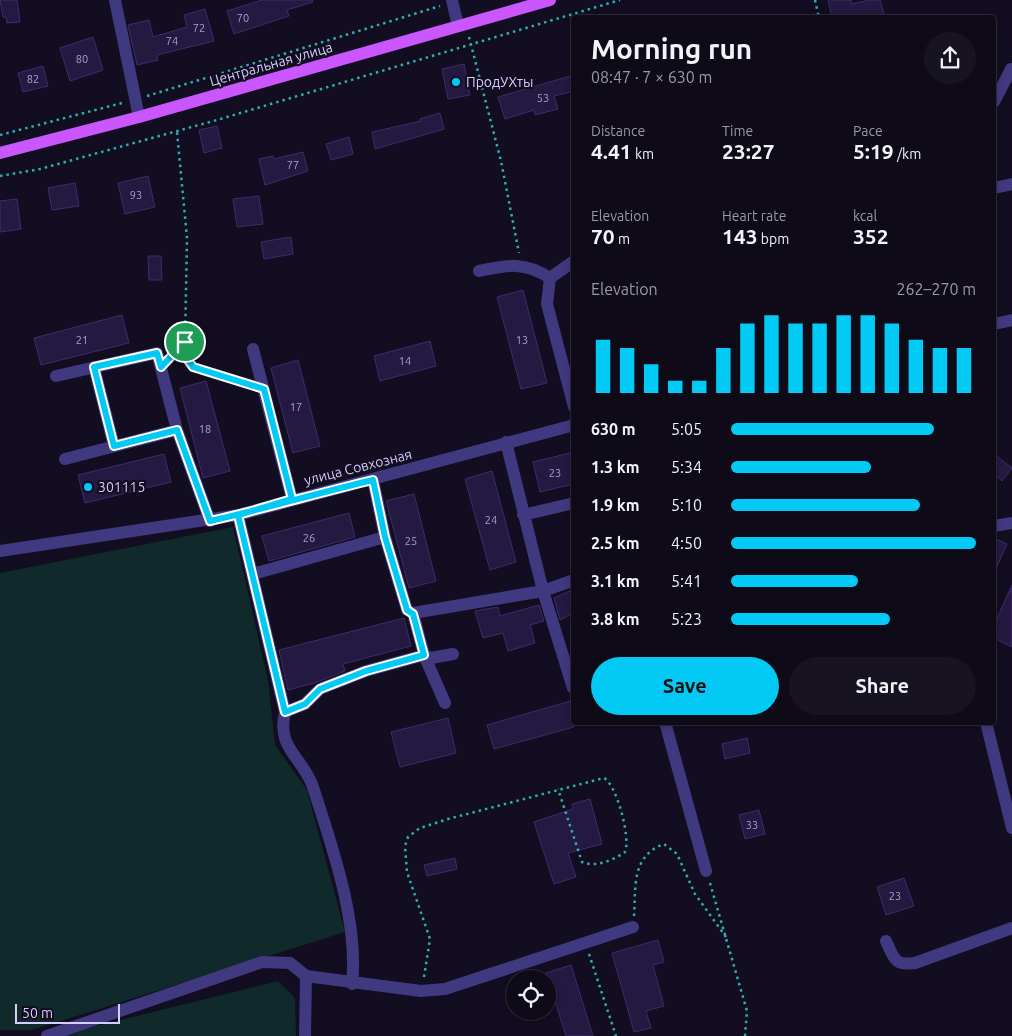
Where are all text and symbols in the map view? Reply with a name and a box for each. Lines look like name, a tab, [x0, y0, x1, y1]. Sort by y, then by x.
house number: 70	[237, 12, 249, 24]
house number: 72	[193, 22, 205, 34]
button: share	[924, 32, 976, 84]
text: Morning run	[591, 33, 752, 64]
house number: 74	[166, 35, 178, 47]
street label: Центральная улица	[208, 39, 334, 89]
house number: 80	[76, 53, 88, 65]
text: 08:47 · 7 × 630 m	[591, 68, 712, 86]
house number: 82	[27, 73, 39, 85]
place label: ПродУХты	[466, 74, 533, 90]
marker: ПродУХты	[450, 76, 462, 88]
house number: 53	[537, 92, 549, 104]
text: Distance	[591, 123, 645, 139]
text: Time	[722, 123, 753, 139]
text: Pace	[853, 123, 883, 139]
text: 4.41	[591, 139, 632, 163]
text: 23:27	[722, 139, 775, 163]
text: 5:19	[853, 139, 894, 163]
text: km	[632, 146, 654, 162]
text: /km	[894, 146, 921, 162]
house number: 77	[287, 159, 299, 171]
house number: 93	[130, 189, 142, 201]
text: Elevation	[591, 208, 649, 224]
text: Heart rate	[722, 208, 786, 224]
text: kcal	[853, 208, 877, 224]
text: 70	[591, 224, 615, 248]
text: 143	[722, 224, 758, 248]
text: 352	[853, 224, 889, 248]
text: m	[615, 231, 630, 247]
text: bpm	[758, 231, 789, 247]
text: Elevation	[591, 280, 658, 298]
text: 262–270 m	[896, 280, 976, 298]
pin	[164, 321, 206, 363]
icon: arrive	[171, 328, 199, 356]
house number: 21	[76, 334, 88, 346]
house number: 13	[516, 334, 528, 346]
house number: 14	[399, 355, 411, 367]
house number: 17	[290, 401, 302, 413]
text: 630 m	[591, 420, 636, 438]
text: 5:05	[671, 420, 702, 438]
house number: 18	[199, 423, 211, 435]
street label: улица Совхозная	[302, 446, 414, 488]
text: 1.3 km	[591, 458, 640, 476]
text: 5:34	[671, 458, 702, 476]
house number: 23	[549, 467, 561, 479]
place label: 301115	[98, 479, 145, 495]
marker: 301115	[82, 481, 94, 493]
text: 1.9 km	[591, 496, 640, 514]
text: 5:10	[671, 496, 702, 514]
house number: 24	[485, 514, 497, 526]
house number: 26	[303, 532, 315, 544]
text: 2.5 km	[591, 534, 640, 552]
text: 4:50	[671, 534, 702, 552]
house number: 25	[405, 535, 417, 547]
text: 3.1 km	[591, 572, 640, 590]
text: 5:41	[671, 572, 702, 590]
text: 3.8 km	[591, 610, 640, 628]
text: 5:23	[671, 610, 702, 628]
button: Save	[591, 657, 779, 715]
button: Share	[789, 657, 976, 715]
house number: 33	[746, 819, 758, 831]
house number: 23	[889, 890, 901, 902]
map controls	[506, 970, 556, 1020]
button: locate	[506, 970, 556, 1020]
scale bar	[15, 1001, 120, 1024]
text: 50 m	[22, 1005, 53, 1021]

